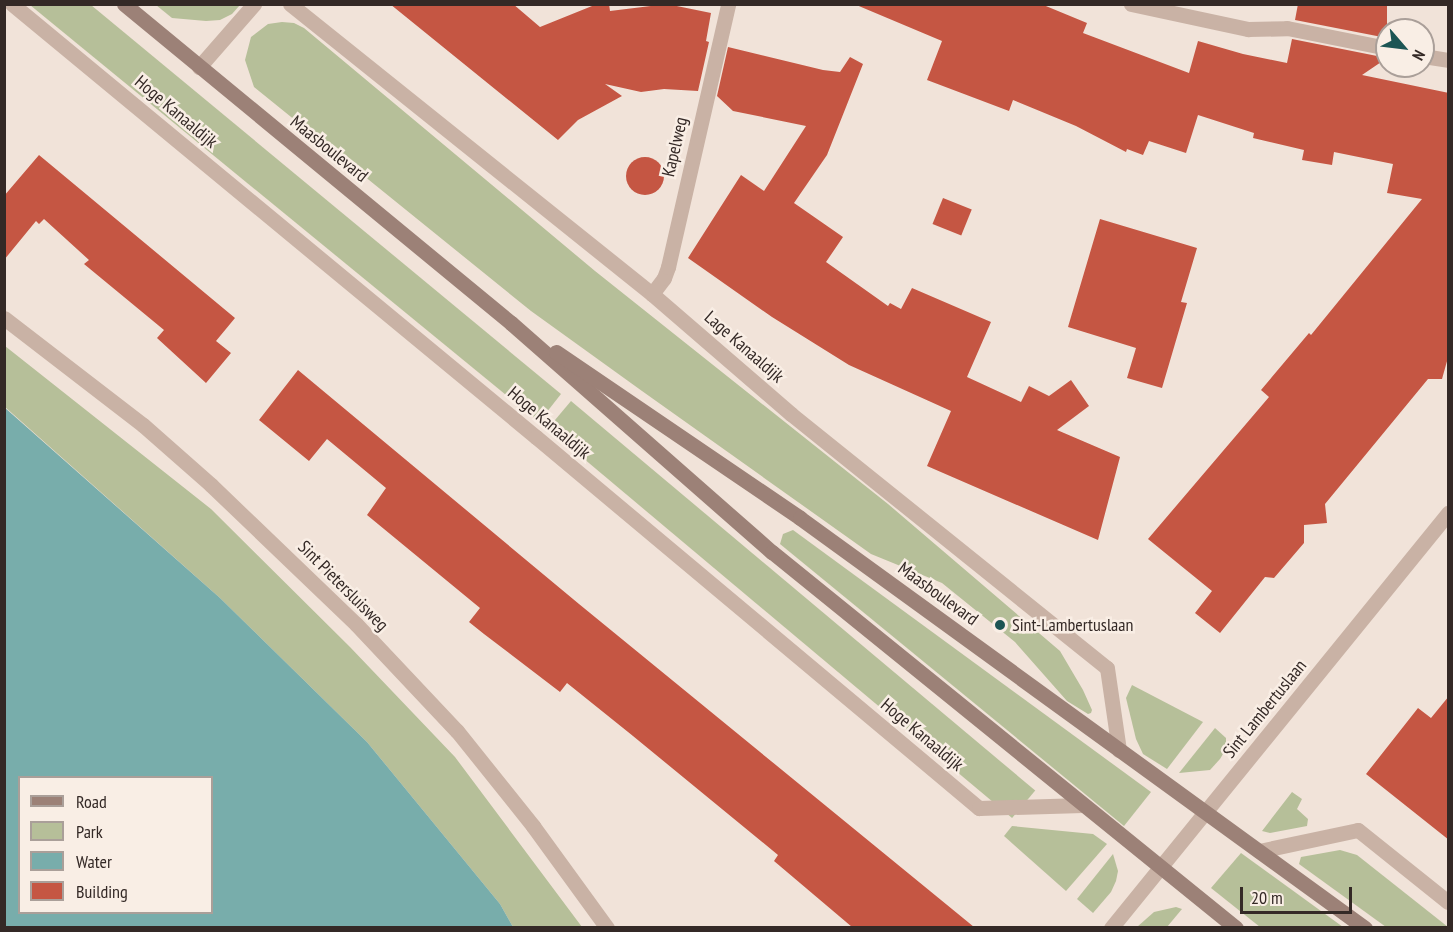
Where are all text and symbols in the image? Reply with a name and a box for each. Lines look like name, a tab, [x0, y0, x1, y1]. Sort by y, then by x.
north arrow	[1375, 18, 1435, 78]
text: N	[1408, 47, 1430, 64]
street label: Hoge Kanaaldijk	[130, 71, 222, 153]
street label: Maasboulevard	[286, 111, 372, 187]
street label: Kapelweg	[658, 115, 692, 179]
street label: Lage Kanaaldijk	[700, 307, 788, 387]
street label: Hoge Kanaaldijk	[503, 382, 595, 464]
street label: Sint Pietersluisweg	[293, 536, 393, 636]
street label: Maasboulevard	[894, 558, 982, 630]
place label: Sint-Lambertuslaan	[1012, 614, 1133, 636]
marker: Sint-Lambertuslaan	[993, 618, 1007, 632]
street label: Sint Lambertuslaan	[1219, 655, 1311, 763]
street label: Hoge Kanaaldijk	[876, 694, 968, 776]
legend	[18, 776, 213, 914]
text: Road	[76, 790, 107, 813]
text: Park	[76, 820, 103, 843]
text: Water	[76, 850, 112, 873]
scale bar	[1243, 875, 1356, 913]
text: Building	[76, 880, 128, 903]
text: 20 m	[1251, 886, 1283, 909]

